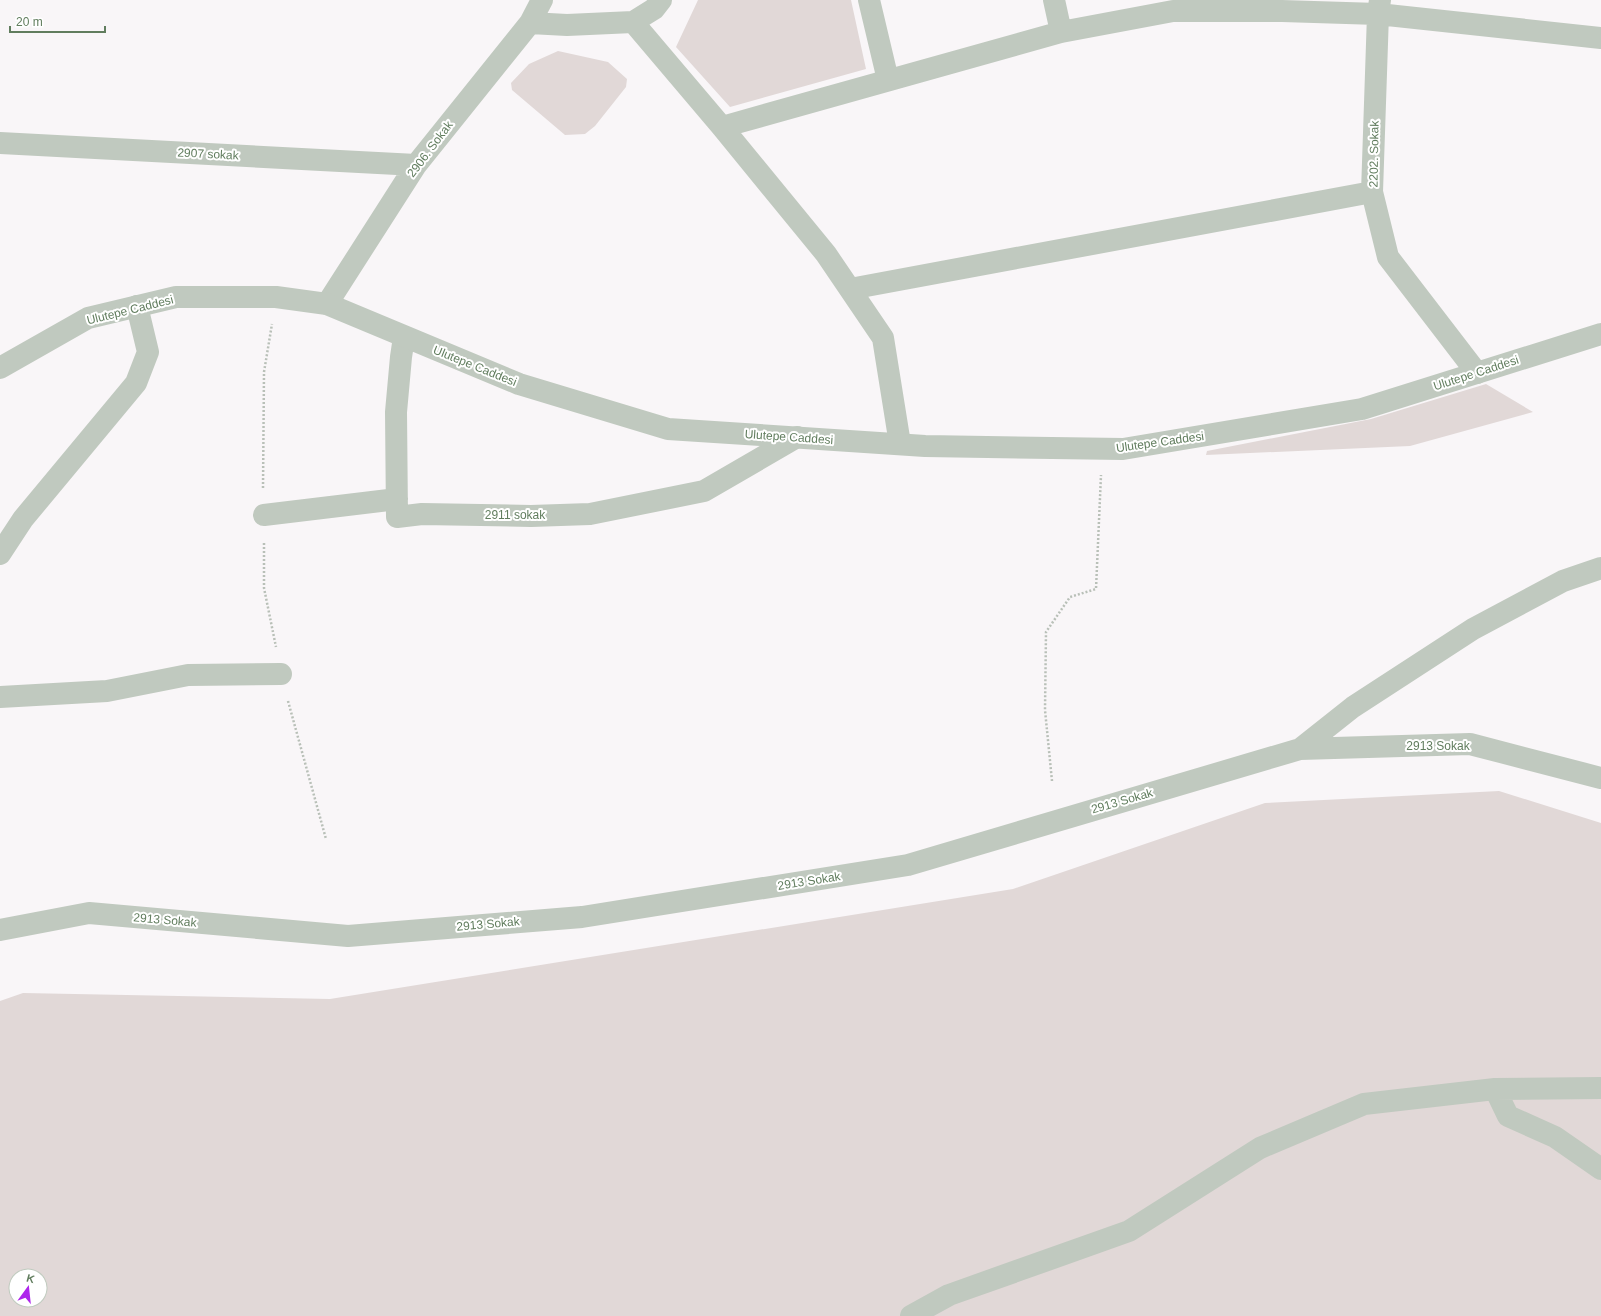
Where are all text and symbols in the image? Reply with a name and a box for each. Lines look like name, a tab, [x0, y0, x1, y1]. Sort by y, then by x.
scale bar	[10, 8, 105, 34]
text: 20 m	[16, 15, 43, 29]
street label: 2906. Sokak	[404, 117, 456, 180]
street label: 2202. Sokak	[1366, 120, 1382, 187]
street label: 2907 sokak	[177, 145, 240, 163]
street label: Ulutepe Caddesi	[85, 292, 175, 328]
street label: Ulutepe Caddesi	[431, 343, 519, 389]
street label: Ulutepe Caddesi	[1432, 353, 1520, 393]
street label: Ulutepe Caddesi	[744, 427, 834, 447]
street label: Ulutepe Caddesi	[1115, 429, 1205, 455]
street label: 2911 sokak	[485, 508, 546, 522]
street label: 2913 Sokak	[1406, 739, 1471, 753]
street label: 2913 Sokak	[1090, 785, 1155, 816]
street label: 2913 Sokak	[777, 869, 842, 893]
street label: 2913 Sokak	[133, 910, 198, 930]
street label: 2913 Sokak	[456, 914, 521, 934]
north arrow	[8, 1268, 48, 1308]
text: K	[25, 1272, 36, 1285]

